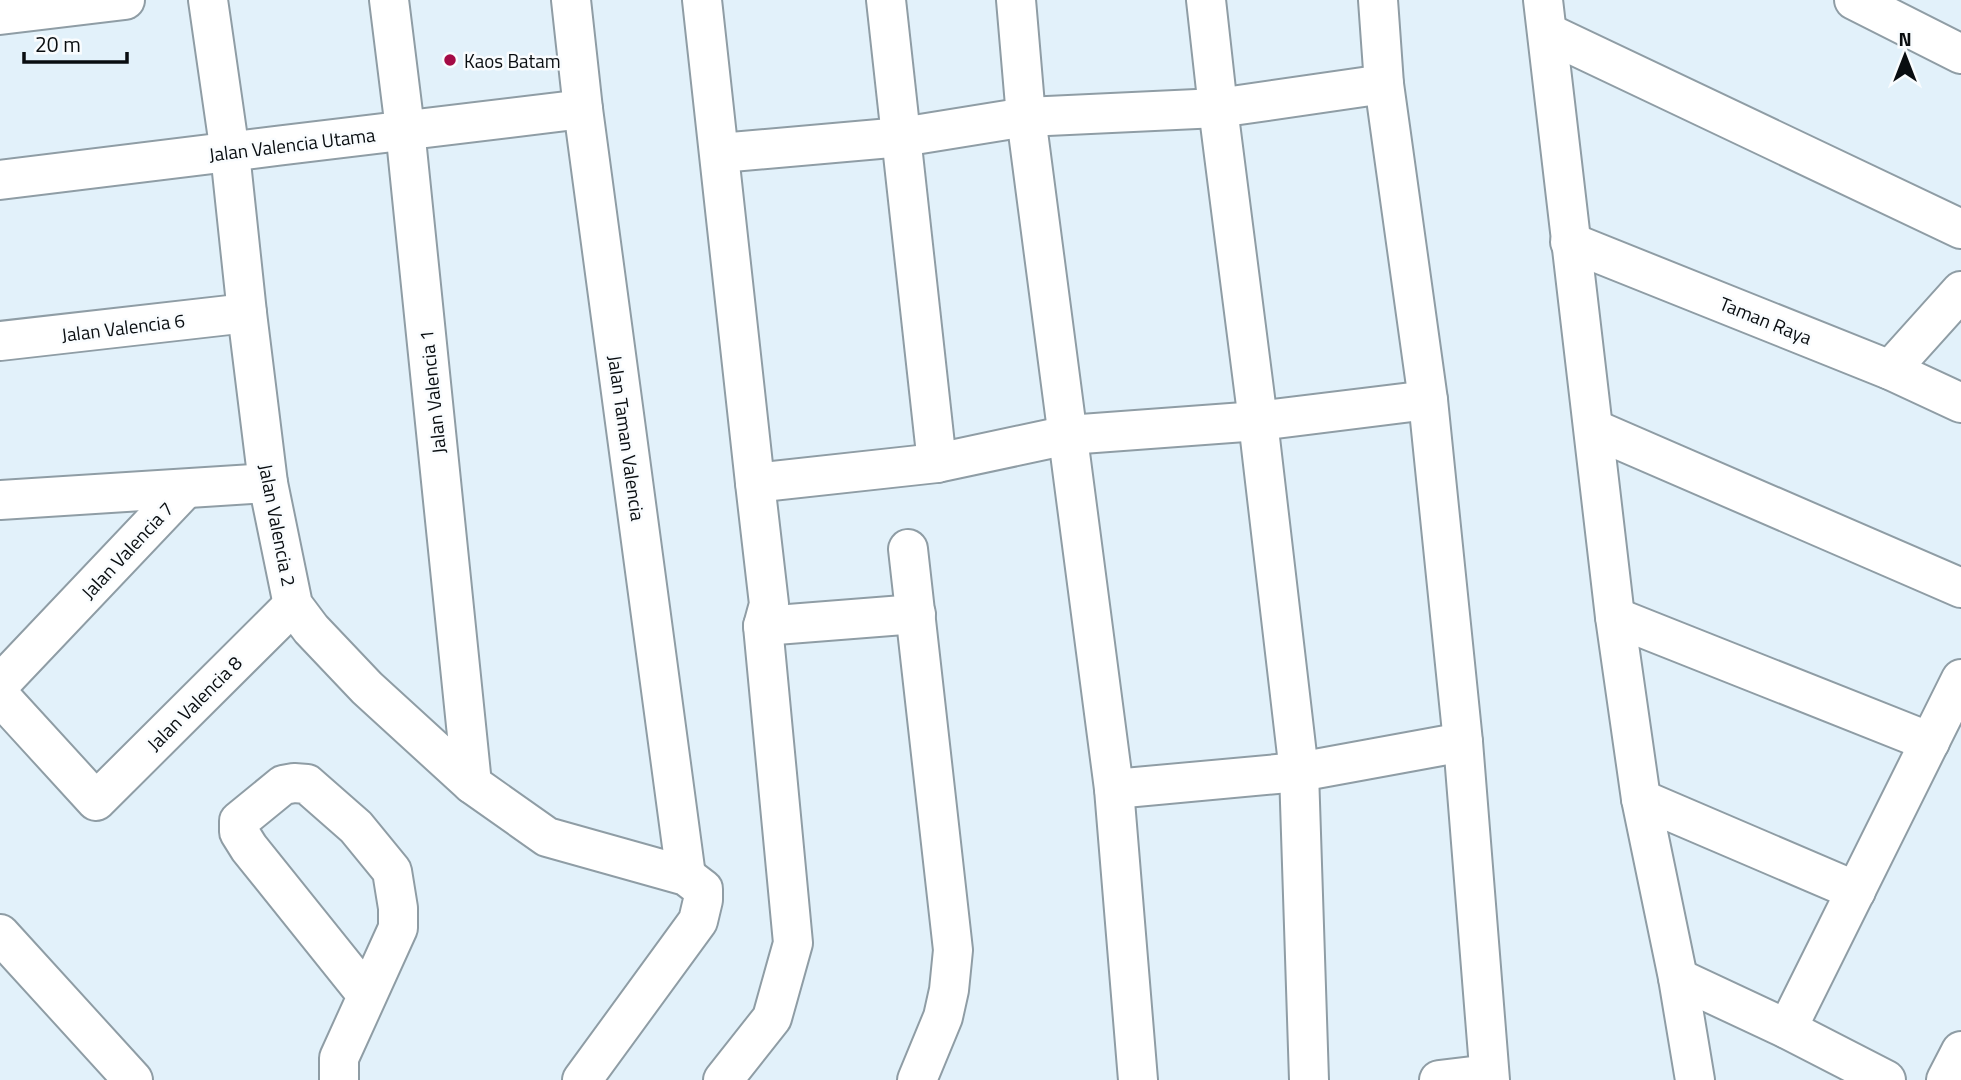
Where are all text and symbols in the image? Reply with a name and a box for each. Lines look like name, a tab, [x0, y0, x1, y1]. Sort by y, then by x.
scale bar	[24, 21, 128, 65]
north arrow	[1870, 21, 1940, 91]
text: N	[1898, 24, 1912, 53]
text: 20 m	[35, 28, 81, 60]
place label: Kaos Batam	[464, 46, 561, 75]
marker: Kaos Batam	[442, 52, 458, 68]
street label: Jalan Valencia Utama	[207, 119, 377, 169]
street label: Taman Raya	[1715, 288, 1817, 352]
street label: Jalan Valencia 6	[60, 305, 186, 349]
street label: Jalan Valencia 1	[411, 329, 453, 455]
street label: Jalan Taman Valencia	[601, 353, 653, 523]
street label: Jalan Valencia 2	[252, 461, 304, 589]
street label: Jalan Valencia 7	[74, 495, 180, 605]
street label: Jalan Valencia 8	[140, 649, 248, 757]

